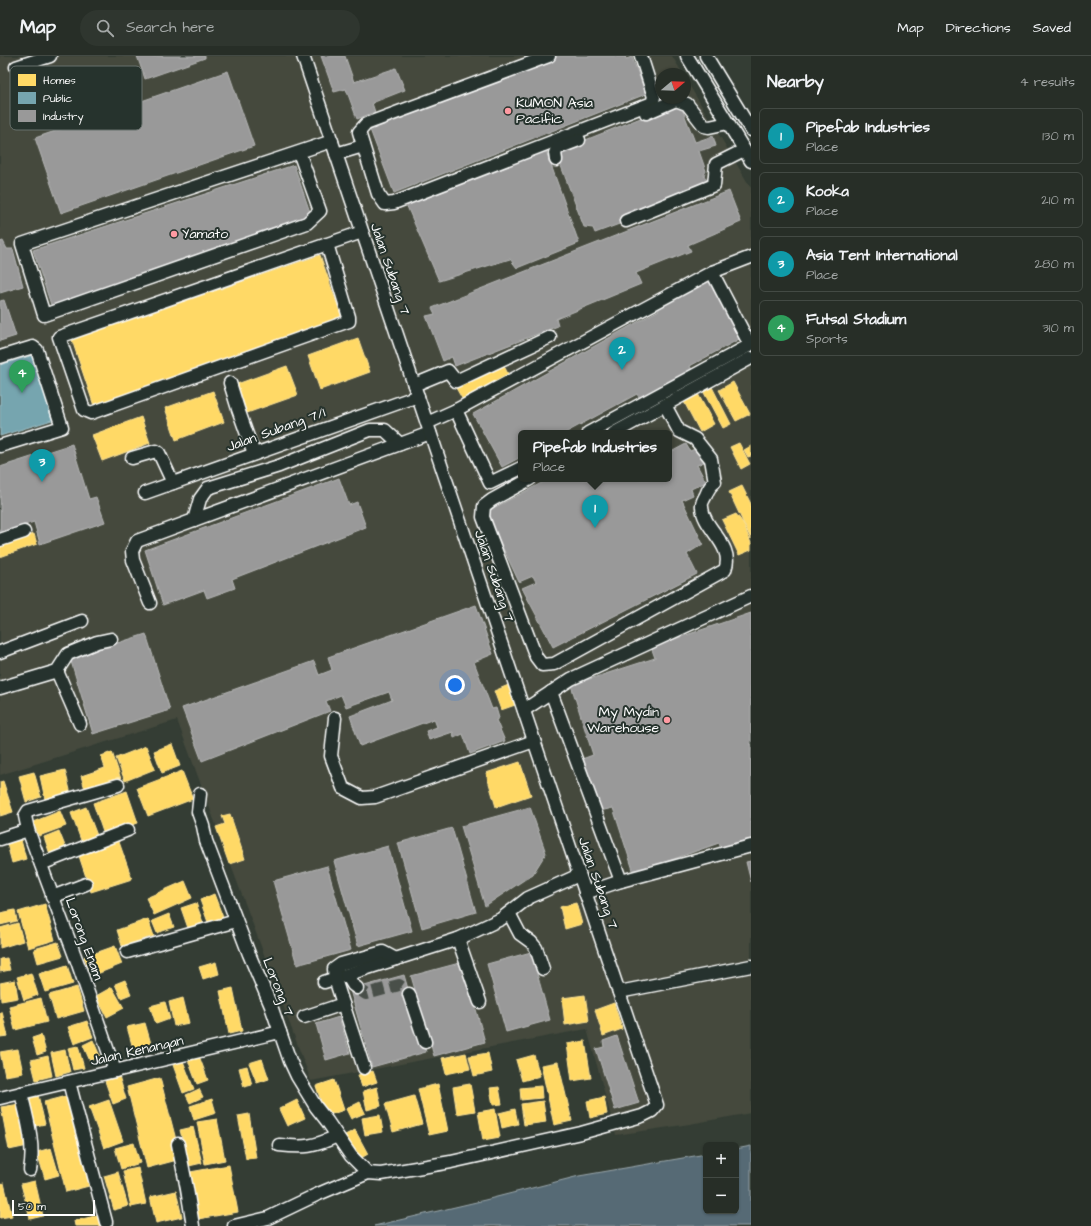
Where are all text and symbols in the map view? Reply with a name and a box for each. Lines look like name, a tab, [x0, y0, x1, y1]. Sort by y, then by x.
search box	[80, 10, 360, 46]
text: Map	[20, 14, 56, 41]
icon: search	[94, 17, 116, 39]
text: Search here	[126, 17, 215, 38]
text: Map	[897, 18, 924, 38]
text: Directions	[946, 18, 1011, 38]
text: Saved	[1033, 18, 1071, 38]
legend	[10, 66, 142, 130]
north arrow	[655, 68, 691, 104]
text: Nearby	[767, 70, 824, 94]
text: Homes	[43, 73, 76, 88]
text: 4 results	[1020, 73, 1075, 91]
text: Public	[43, 91, 72, 106]
place label: KUMON Asia Pacific	[516, 93, 593, 129]
marker: KUMON Asia Pacific	[503, 106, 513, 116]
text: Industry	[43, 109, 83, 125]
text: Pipefab Industries	[806, 117, 930, 138]
text: 1	[780, 127, 782, 145]
text: 130 m	[1042, 127, 1074, 145]
text: Place	[806, 138, 838, 156]
text: Kooka	[806, 181, 849, 202]
text: 2	[777, 191, 785, 209]
text: 210 m	[1041, 191, 1074, 209]
text: Place	[806, 202, 838, 220]
street label: Jalan Subang 7	[365, 220, 415, 318]
place label: Yamato	[182, 224, 228, 244]
marker: Yamato	[169, 229, 179, 239]
text: Asia Tent International	[806, 245, 958, 266]
text: 3	[778, 255, 784, 273]
text: 280 m	[1035, 255, 1074, 273]
text: Place	[806, 266, 838, 284]
text: Futsal Stadium	[806, 309, 906, 330]
text: 4	[777, 319, 785, 337]
text: 310 m	[1042, 319, 1074, 337]
text: Sports	[806, 330, 848, 348]
pin: 2	[609, 337, 635, 370]
pin: 4	[9, 360, 35, 393]
street label: Jalan Subang 7/1	[224, 403, 329, 457]
popup	[518, 430, 672, 482]
text: Pipefab Industries	[533, 437, 657, 458]
pin: 3	[29, 449, 55, 482]
text: Place	[533, 458, 565, 476]
pin: 1	[582, 495, 608, 528]
street label: Jalan Subang 7	[469, 527, 519, 625]
your location	[445, 675, 465, 695]
place label: My Mydin Warehouse	[587, 702, 659, 738]
marker: My Mydin Warehouse	[662, 715, 672, 725]
street label: Jalan Subang 7	[573, 834, 623, 932]
street label: Lorong Enam	[60, 895, 108, 983]
street label: Lorong 7	[257, 955, 299, 1020]
street label: Jalan Kenangan	[88, 1031, 186, 1071]
map controls	[703, 1142, 739, 1214]
button: +	[703, 1142, 739, 1178]
button: −	[703, 1178, 739, 1214]
scale bar	[12, 1198, 95, 1217]
text: 50 m	[18, 1199, 46, 1214]

